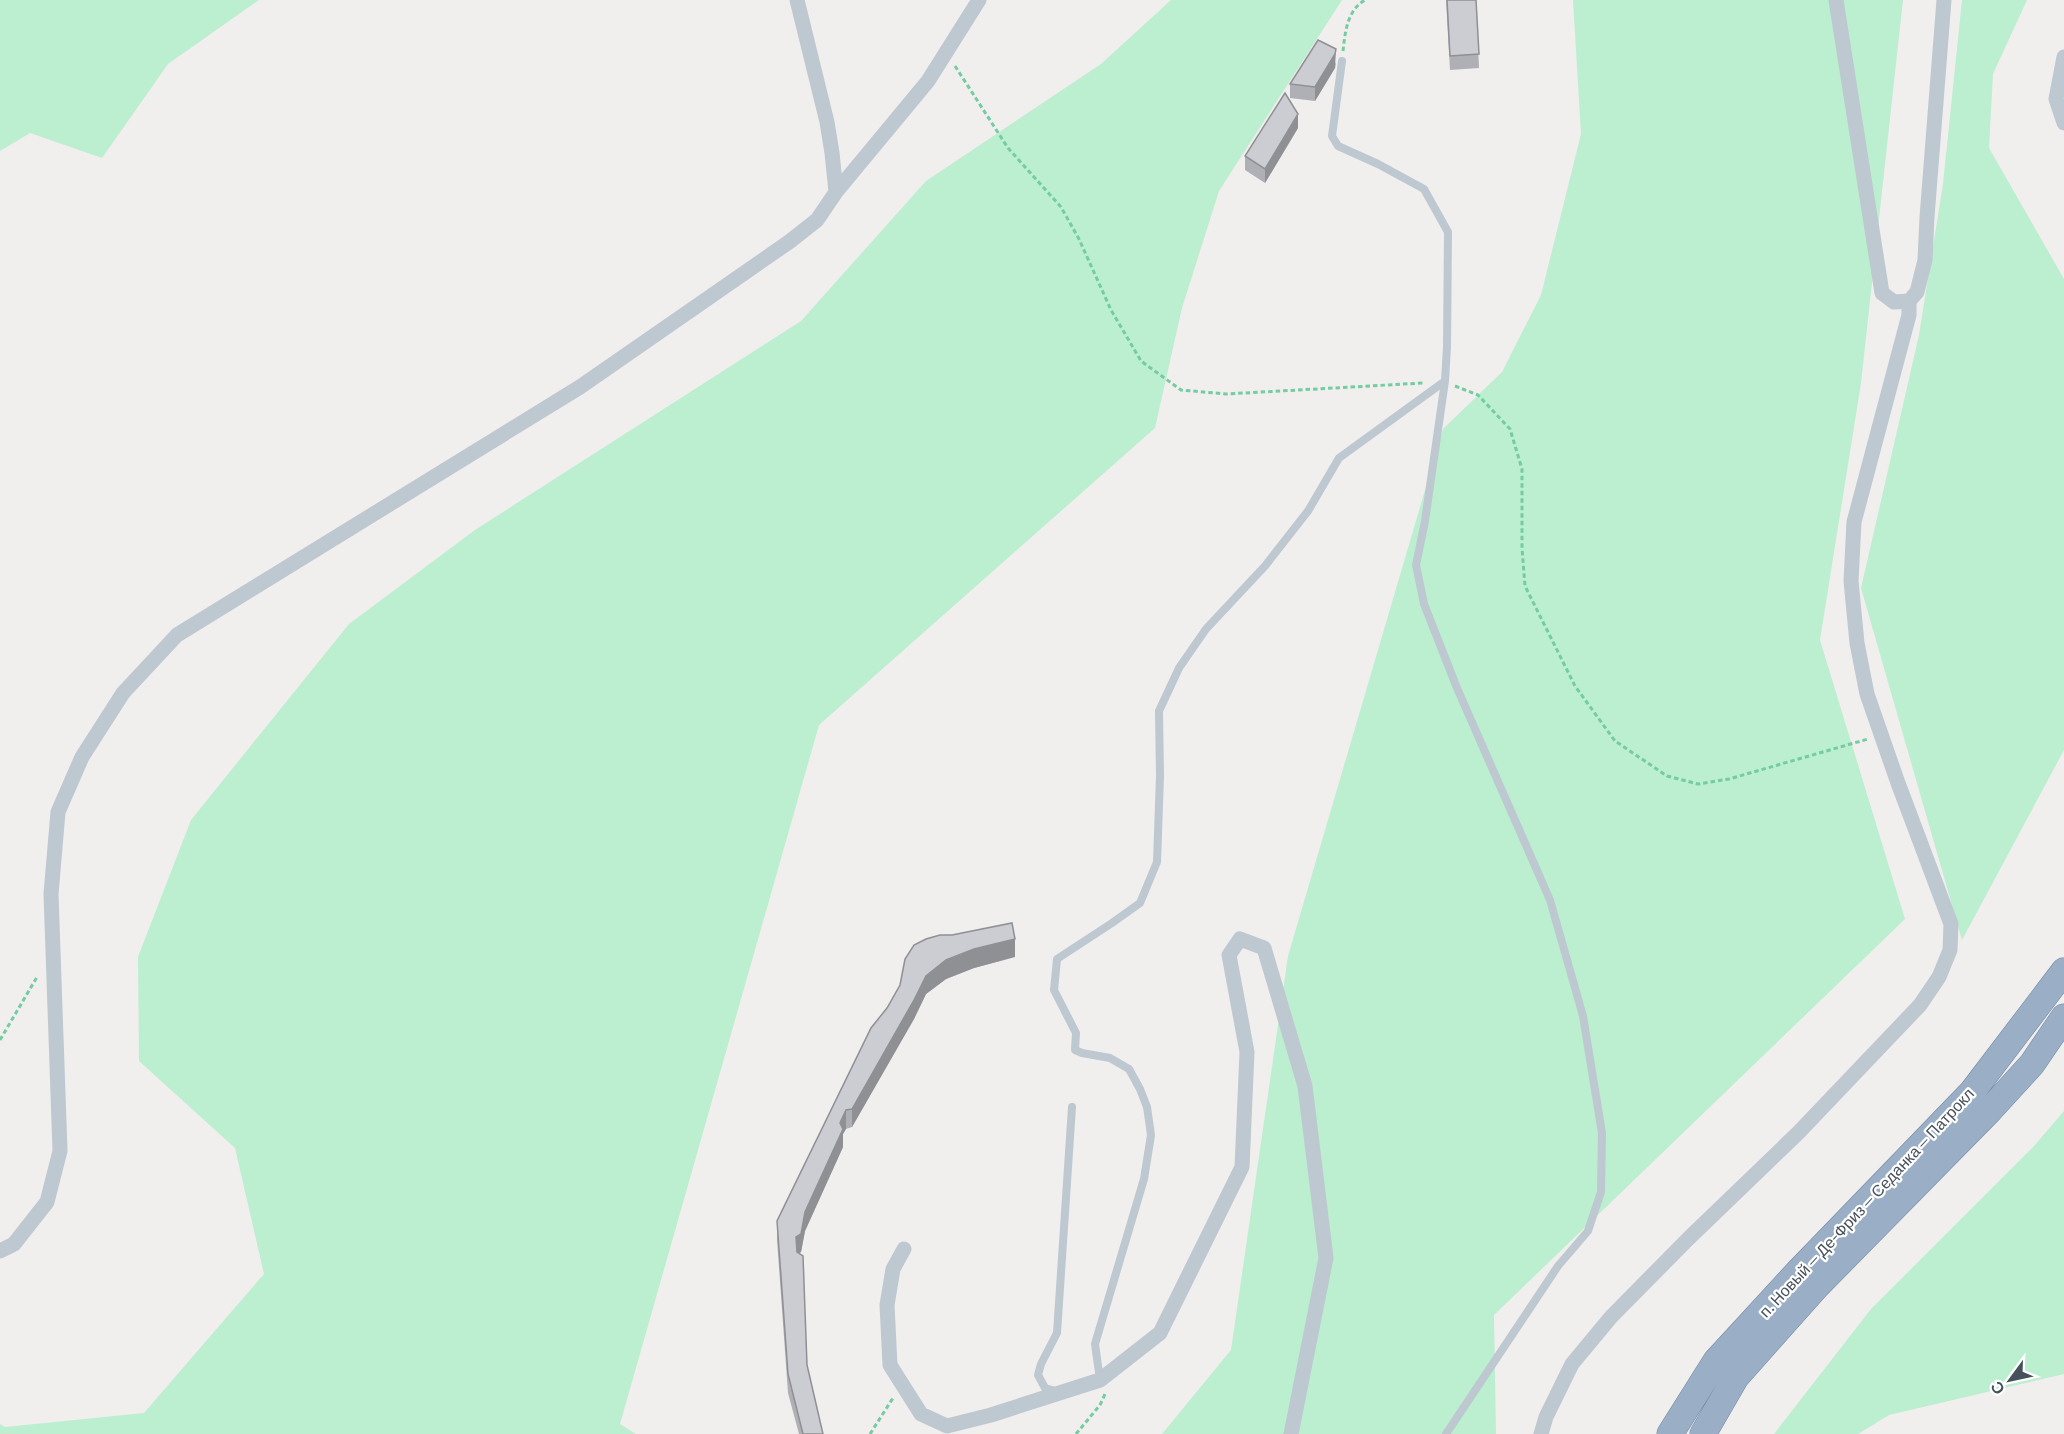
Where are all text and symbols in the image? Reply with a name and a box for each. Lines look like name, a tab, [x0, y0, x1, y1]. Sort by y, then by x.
street label: п. Новый — Де-Фриз — Седанка — Патрокл	[1755, 1084, 1977, 1320]
north arrow	[1980, 1350, 2040, 1410]
text: С	[1986, 1378, 2008, 1398]

